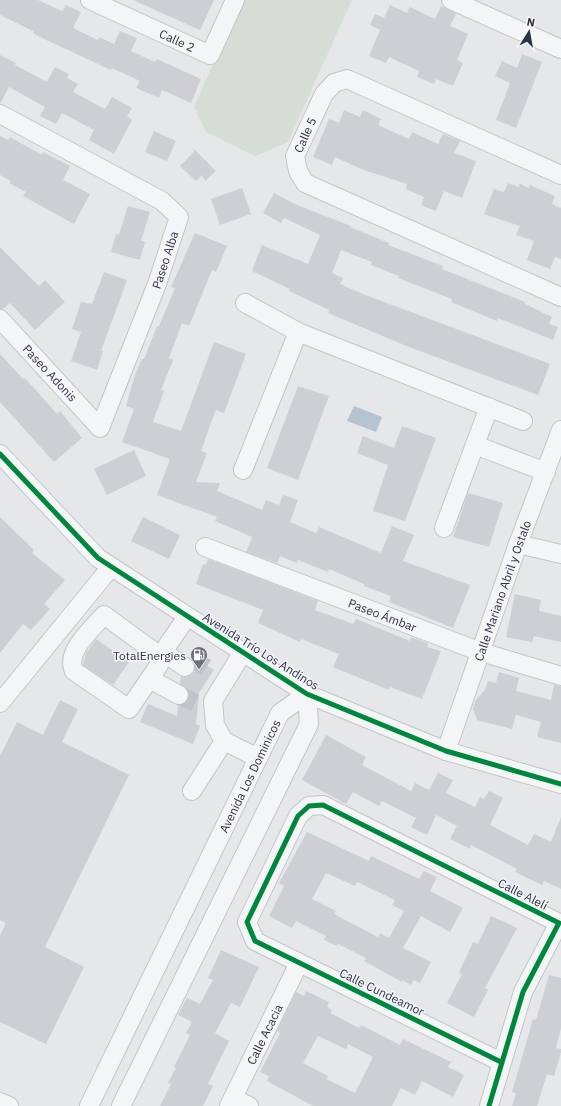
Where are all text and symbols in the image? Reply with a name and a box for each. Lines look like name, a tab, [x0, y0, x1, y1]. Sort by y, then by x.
north arrow	[509, 12, 549, 52]
text: N	[526, 15, 536, 30]
street label: Calle 2	[157, 25, 197, 55]
street label: Calle 5	[291, 115, 319, 155]
street label: Paseo Alba	[149, 229, 182, 291]
street label: Paseo Adonis	[20, 341, 80, 405]
street label: Calle Mariano Abril y Ostalo	[470, 518, 534, 663]
street label: Paseo Ámbar	[346, 595, 419, 635]
street label: Avenida Trío Los Andinos	[200, 609, 322, 693]
fuel station icon: TotalEnergies	[189, 645, 209, 670]
place label: TotalEnergies	[113, 648, 186, 663]
street label: Avenida Los Dominicos	[216, 717, 283, 835]
street label: Calle Alelí	[496, 875, 550, 913]
street label: Calle Cundeamor	[337, 965, 427, 1019]
street label: Calle Acacia	[243, 1001, 286, 1067]

